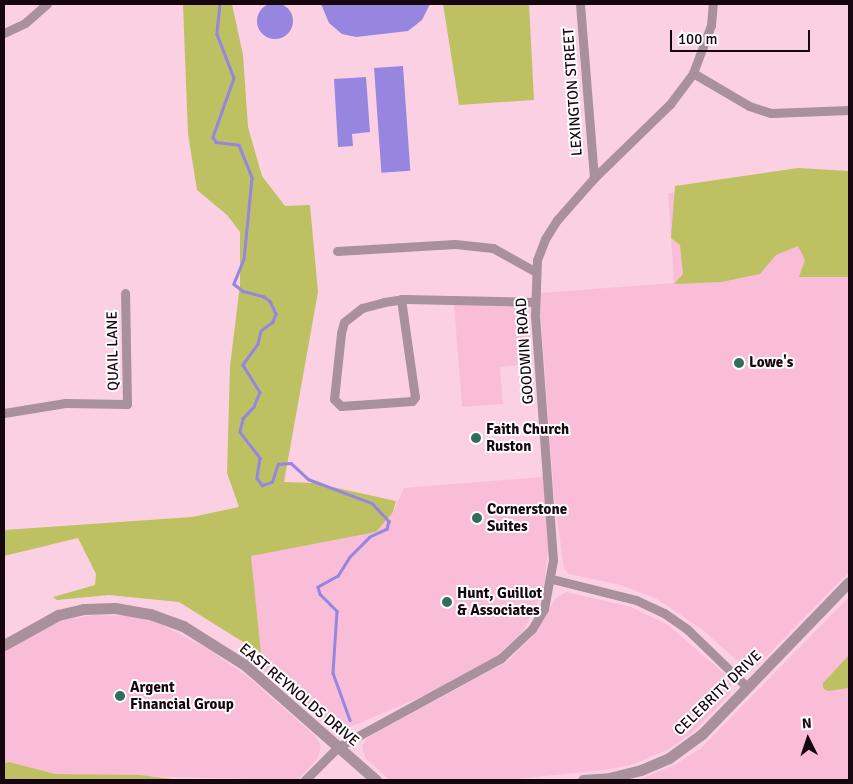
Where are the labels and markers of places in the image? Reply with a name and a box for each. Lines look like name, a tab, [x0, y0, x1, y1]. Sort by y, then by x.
place label: Lowe's	[749, 354, 793, 372]
marker: Lowe's	[733, 357, 745, 369]
place label: Faith Church Ruston	[486, 420, 569, 455]
marker: Faith Church Ruston	[470, 432, 482, 444]
place label: Cornerstone Suites	[487, 500, 567, 535]
marker: Cornerstone Suites	[471, 512, 483, 524]
place label: Hunt, Guillot & Associates	[457, 584, 542, 619]
marker: Hunt, Guillot & Associates	[441, 596, 453, 608]
place label: Argent Financial Group	[130, 678, 234, 713]
marker: Argent Financial Group	[114, 690, 126, 702]

